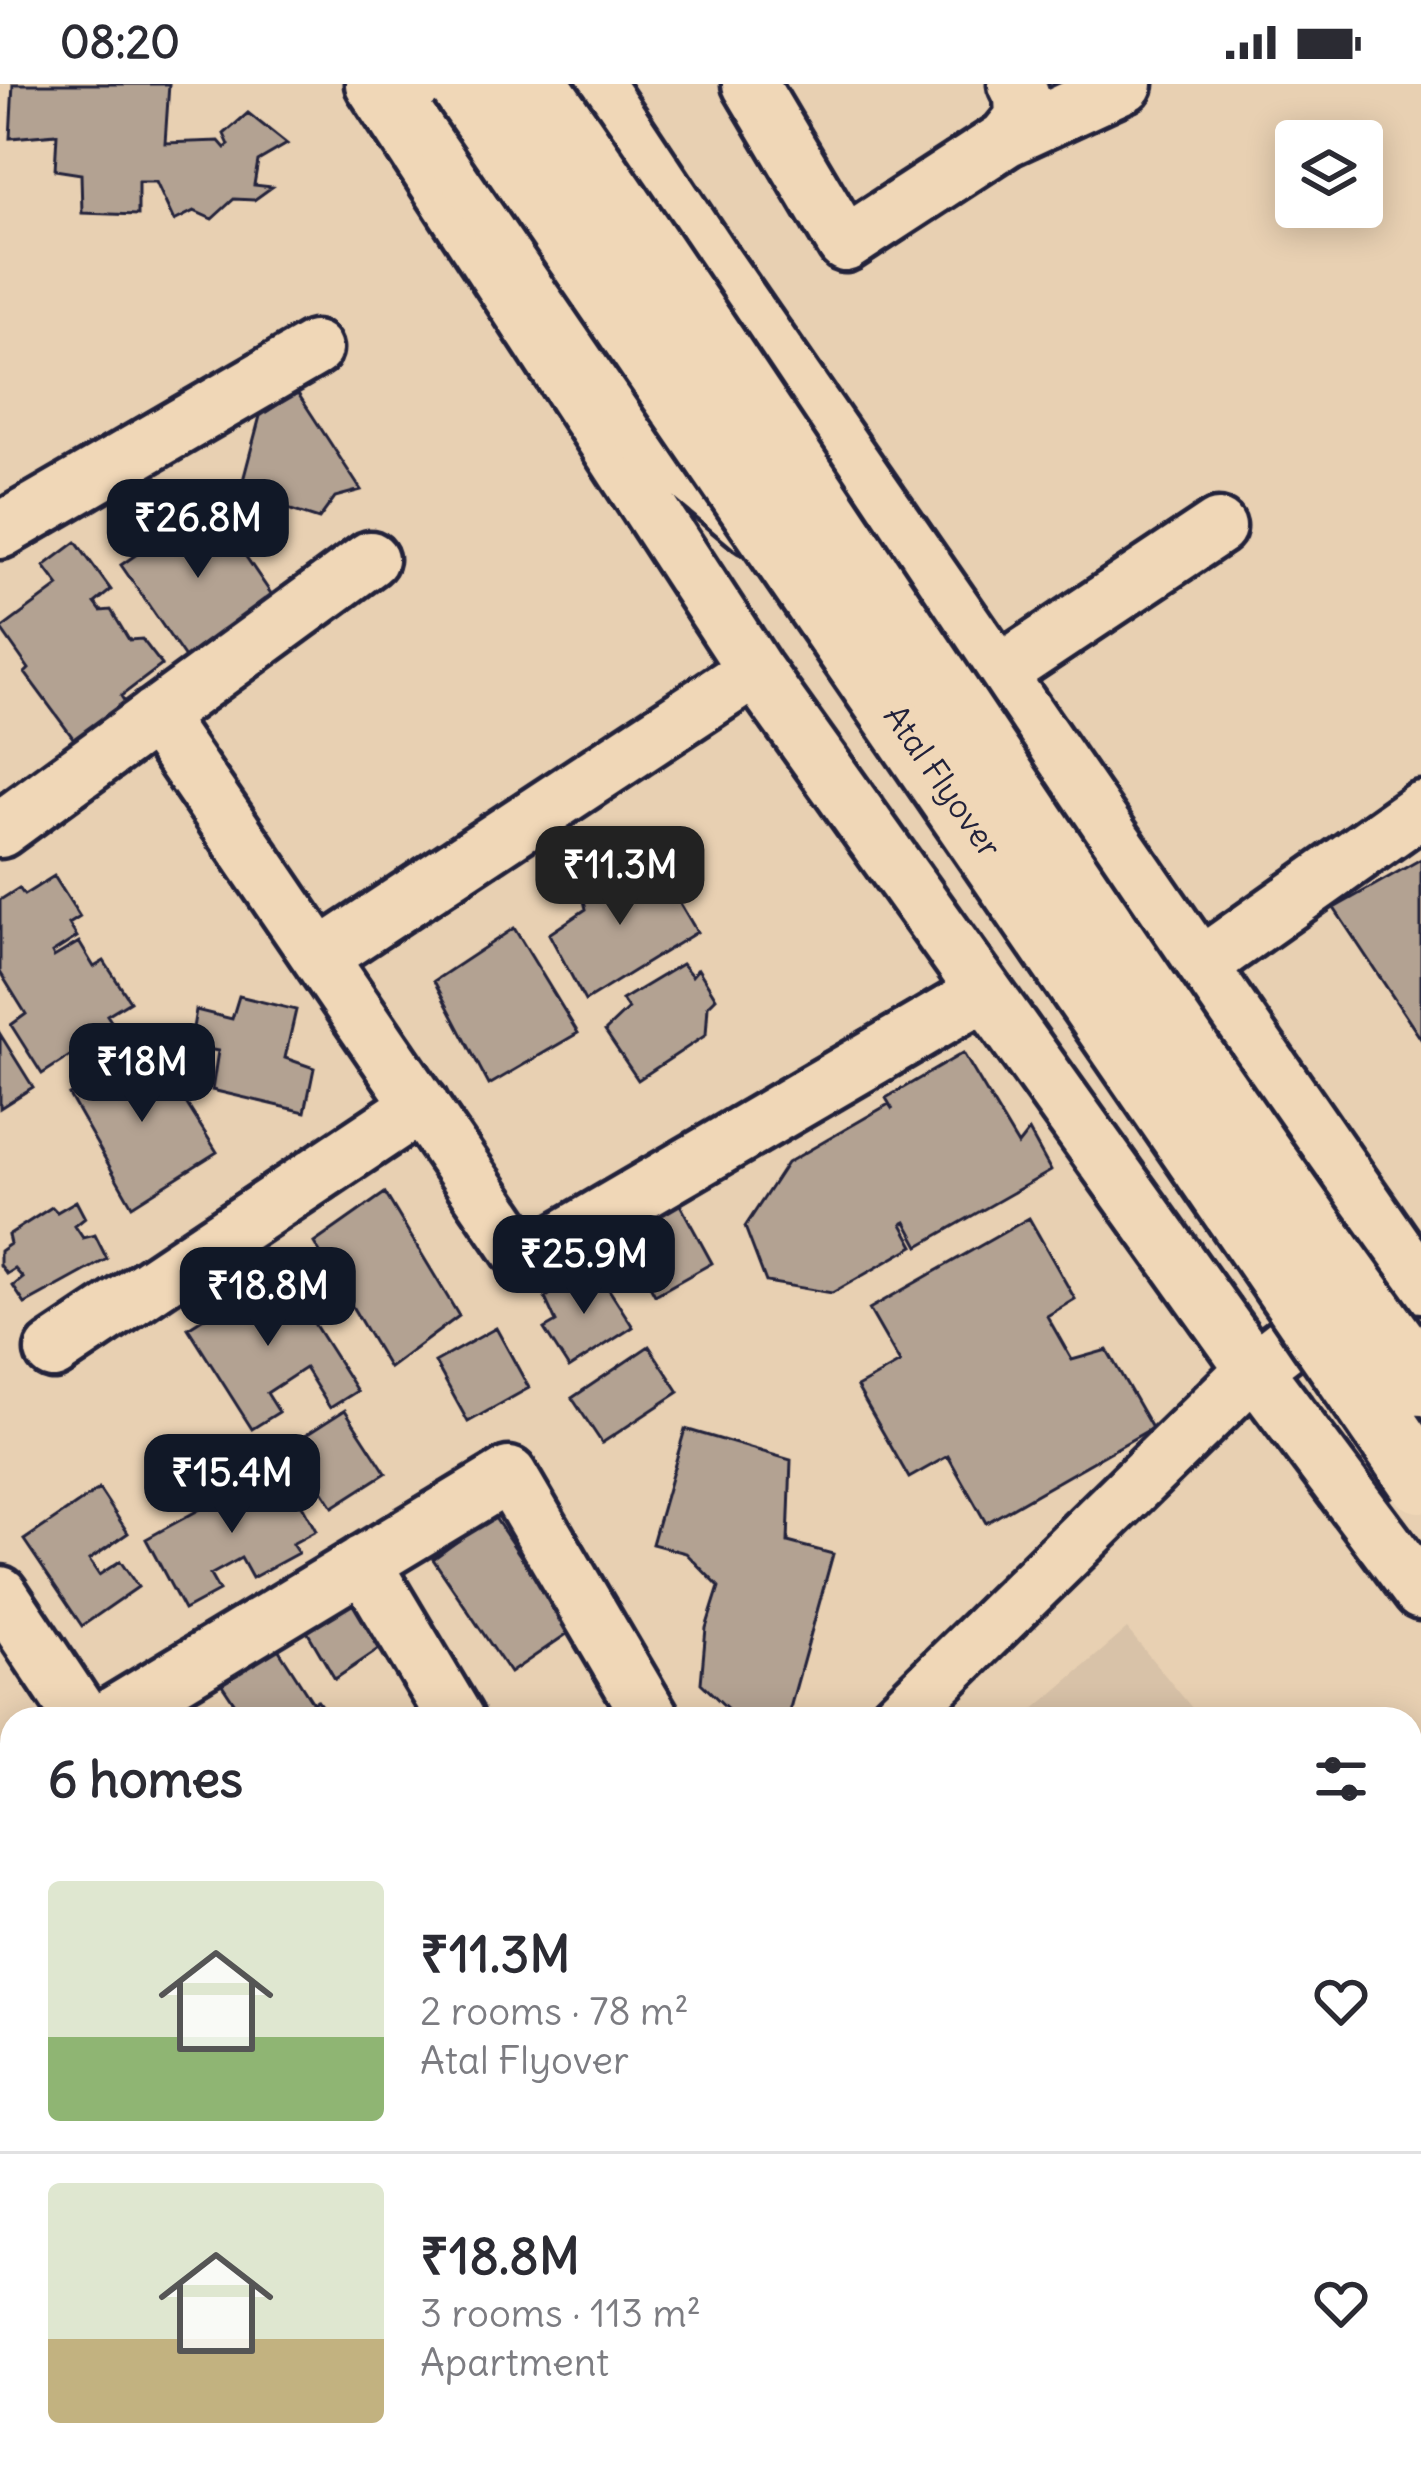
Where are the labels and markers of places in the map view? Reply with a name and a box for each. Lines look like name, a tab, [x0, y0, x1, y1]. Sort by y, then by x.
pin: ₹26.8M	[100, 479, 296, 581]
pin: ₹11.3M	[522, 826, 718, 928]
pin: ₹18M	[71, 1023, 213, 1125]
pin: ₹25.9M	[486, 1215, 682, 1317]
pin: ₹18.8M	[170, 1247, 366, 1349]
pin: ₹15.4M	[134, 1434, 330, 1536]

